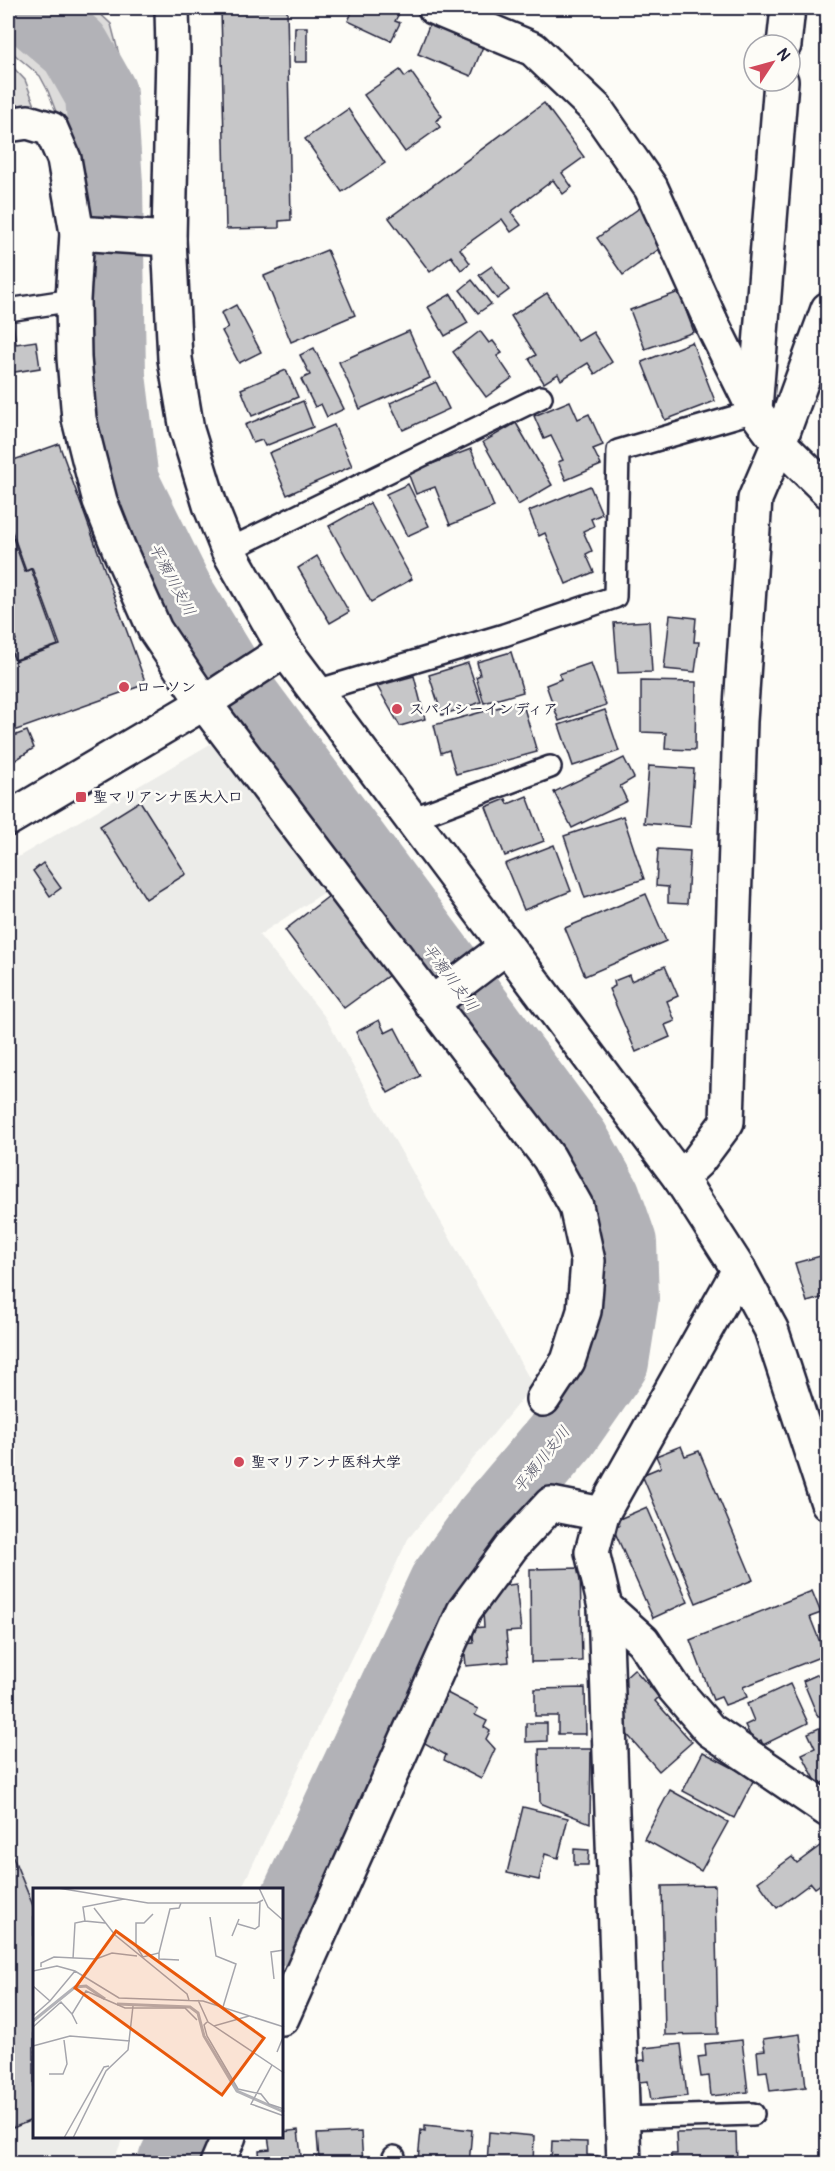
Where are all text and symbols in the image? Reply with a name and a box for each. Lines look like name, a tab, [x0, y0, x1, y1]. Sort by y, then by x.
north arrow	[742, 33, 802, 93]
text: N	[772, 45, 795, 65]
water label: 平瀬川支川	[145, 539, 200, 619]
place label: ローソン	[136, 678, 196, 697]
marker: ローソン	[117, 680, 131, 694]
place label: スパイシーインディア	[409, 700, 558, 719]
marker: スパイシーインディア	[390, 702, 404, 716]
place label: 聖マリアンナ医大入口	[93, 788, 243, 807]
marker: 聖マリアンナ医大入口	[74, 790, 88, 804]
water label: 平瀬川支川	[418, 940, 482, 1016]
water label: 平瀬川支川	[509, 1422, 575, 1497]
place label: 聖マリアンナ医科大学	[251, 1453, 401, 1472]
marker: 聖マリアンナ医科大学	[232, 1455, 246, 1469]
inset map	[33, 1888, 284, 2138]

